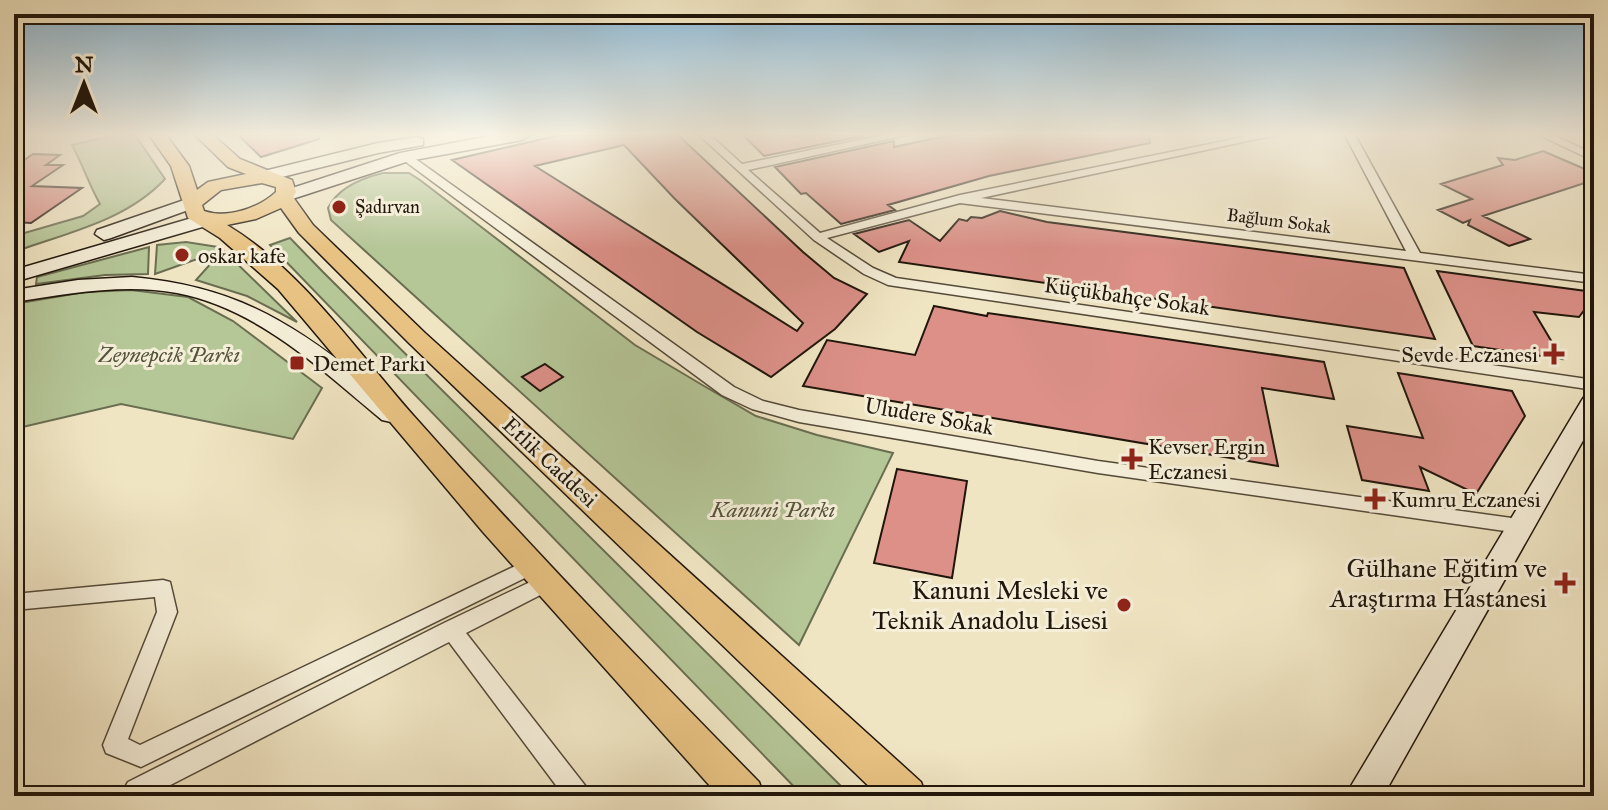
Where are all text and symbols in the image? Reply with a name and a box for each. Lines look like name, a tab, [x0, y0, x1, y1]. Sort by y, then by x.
north arrow	[44, 44, 124, 124]
text: N	[75, 51, 94, 78]
place label: Şadırvan	[355, 196, 420, 218]
marker: Şadırvan	[330, 198, 348, 216]
street label: Bağlum Sokak	[1225, 204, 1333, 239]
place label: oskar kafe	[198, 242, 286, 269]
marker: oskar kafe	[173, 246, 191, 264]
street label: Küçükbahçe Sokak	[1042, 271, 1212, 321]
park label: Zeynepcik Parkı	[97, 341, 240, 368]
place label: Sevde Eczanesi	[1401, 341, 1538, 368]
marker: Sevde Eczanesi	[1545, 345, 1563, 363]
place label: Demet Parkı	[313, 350, 425, 377]
marker: Demet Parkı	[288, 354, 306, 372]
street label: Uludere Sokak	[862, 391, 996, 441]
street label: Etlik Caddesi	[497, 411, 603, 513]
place label: Kevser Ergin Eczanesi	[1148, 433, 1266, 485]
marker: Kevser Ergin Eczanesi	[1123, 450, 1141, 468]
place label: Kumru Eczanesi	[1391, 486, 1541, 513]
marker: Kumru Eczanesi	[1366, 490, 1384, 508]
park label: Kanuni Parkı	[710, 496, 835, 523]
place label: Gülhane Eğitim ve Araştırma Hastanesi	[1329, 552, 1547, 614]
marker: Gülhane Eğitim ve Araştırma Hastanesi	[1554, 572, 1576, 594]
place label: Kanuni Mesleki ve Teknik Anadolu Lisesi	[872, 574, 1108, 636]
marker: Kanuni Mesleki ve Teknik Anadolu Lisesi	[1115, 596, 1133, 614]

